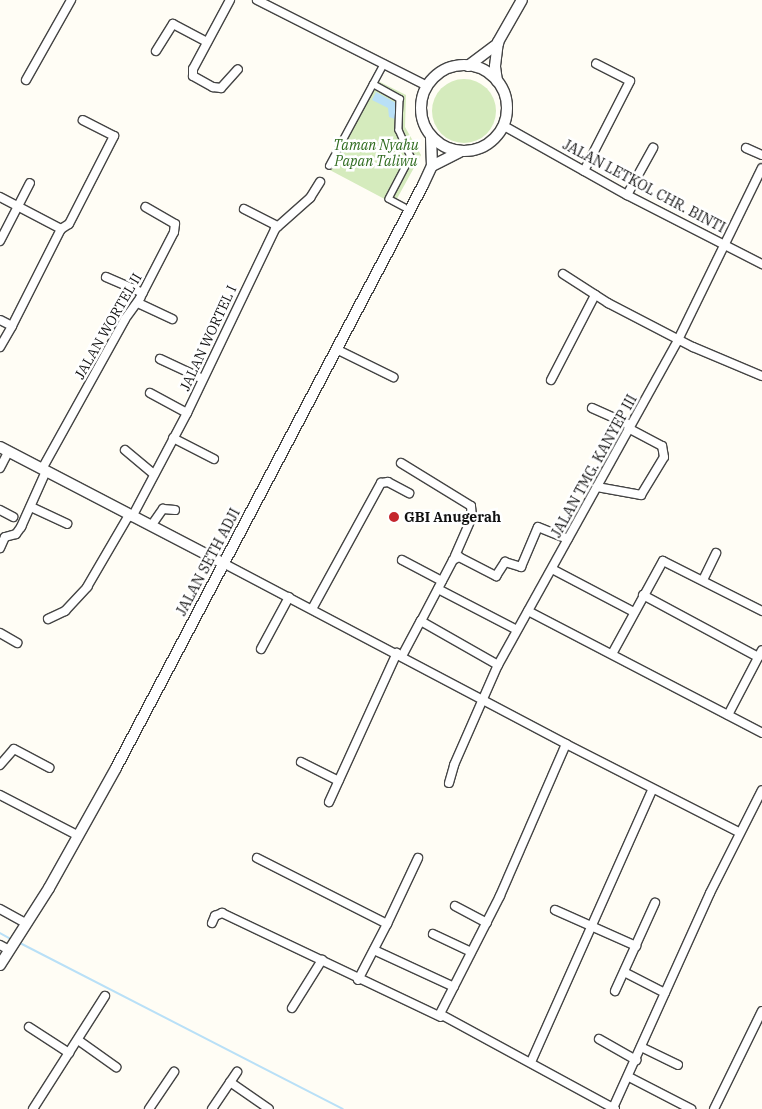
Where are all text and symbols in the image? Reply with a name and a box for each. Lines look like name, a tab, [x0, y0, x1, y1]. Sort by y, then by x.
street label: JALAN LETKOL CHR. BINTI	[560, 136, 728, 236]
park label: Taman Nyahu Papan Taliwu	[333, 137, 419, 170]
street label: JALAN WORTEL II	[71, 270, 145, 382]
street label: JALAN WORTEL I	[176, 282, 240, 394]
street label: JALAN TMG. KANYEP III	[548, 392, 640, 540]
street label: JALAN SETH ADJI	[173, 506, 243, 618]
place label: GBI Anugerah	[404, 509, 501, 525]
marker: GBI Anugerah	[388, 511, 400, 523]

